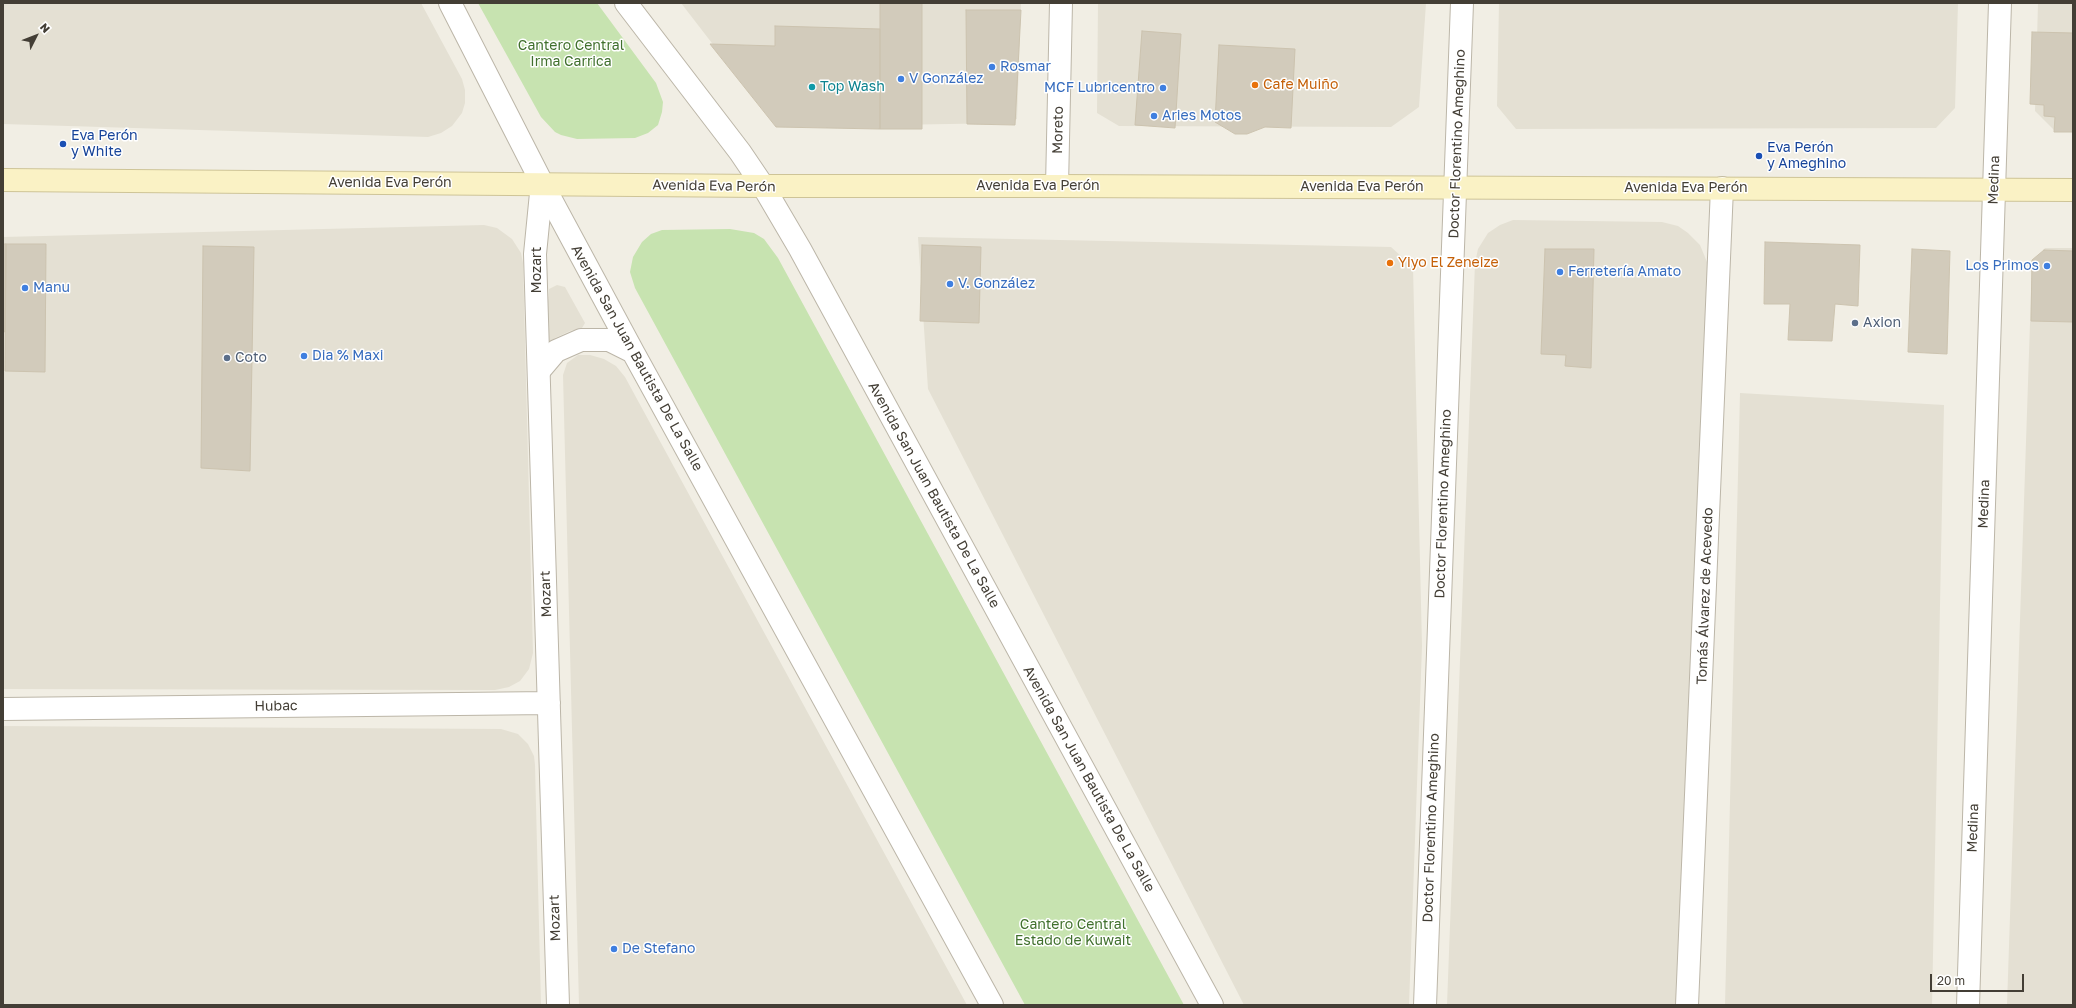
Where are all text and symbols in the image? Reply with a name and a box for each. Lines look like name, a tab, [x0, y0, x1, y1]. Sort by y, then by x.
north arrow	[16, 16, 56, 56]
text: N	[38, 20, 53, 35]
park label: Cantero Central Irma Carrica	[518, 38, 624, 70]
street label: Doctor Florentino Ameghino	[1445, 49, 1469, 239]
place label: Rosmar	[1000, 59, 1051, 75]
marker: Rosmar	[987, 62, 997, 72]
place label: V González	[909, 71, 983, 87]
marker: V González	[896, 74, 906, 84]
place label: Cafe Muiño	[1263, 77, 1338, 93]
place label: Top Wash	[820, 79, 885, 95]
place label: MCF Lubricentro	[1044, 80, 1155, 96]
marker: Cafe Muiño	[1250, 80, 1260, 90]
marker: Top Wash	[807, 82, 817, 92]
marker: MCF Lubricentro	[1158, 83, 1168, 93]
street label: Moreto	[1049, 106, 1067, 154]
place label: Aries Motos	[1162, 108, 1241, 124]
marker: Aries Motos	[1149, 111, 1159, 121]
place label: Eva Perón y White	[71, 128, 138, 160]
marker: Eva Perón y White	[58, 139, 68, 149]
place label: Eva Perón y Ameghino	[1767, 140, 1846, 172]
marker: Eva Perón y Ameghino	[1754, 151, 1764, 161]
street label: Medina	[1985, 155, 2003, 205]
street label: Avenida Eva Perón	[328, 175, 452, 191]
street label: Avenida Eva Perón	[652, 177, 776, 195]
street label: Avenida Eva Perón	[976, 178, 1100, 194]
street label: Avenida Eva Perón	[1300, 179, 1424, 195]
street label: Avenida Eva Perón	[1624, 180, 1748, 196]
street label: Avenida San Juan Bautista De La Salle	[568, 242, 706, 474]
street label: Mozart	[529, 247, 545, 293]
place label: Yiyo El Zeneize	[1398, 255, 1499, 271]
marker: Yiyo El Zeneize	[1385, 258, 1395, 268]
place label: Los Primos	[1965, 258, 2039, 274]
marker: Los Primos	[2042, 261, 2052, 271]
place label: Ferretería Amato	[1568, 264, 1681, 280]
marker: Ferretería Amato	[1555, 267, 1565, 277]
place label: V. González	[958, 276, 1035, 292]
marker: V. González	[945, 279, 955, 289]
place label: Manu	[33, 280, 70, 296]
marker: Manu	[20, 283, 30, 293]
place label: Axion	[1863, 315, 1901, 331]
marker: Axion	[1850, 318, 1860, 328]
place label: Dia % Maxi	[312, 348, 384, 364]
place label: Coto	[235, 350, 267, 366]
marker: Dia % Maxi	[299, 351, 309, 361]
marker: Coto	[222, 353, 232, 363]
street label: Avenida San Juan Bautista De La Salle	[865, 379, 1003, 611]
street label: Doctor Florentino Ameghino	[1431, 409, 1455, 599]
street label: Medina	[1975, 479, 1993, 529]
street label: Tomás Álvarez de Acevedo	[1694, 507, 1716, 685]
street label: Mozart	[537, 570, 555, 618]
street label: Avenida San Juan Bautista De La Salle	[1020, 663, 1158, 895]
street label: Hubac	[254, 697, 298, 715]
street label: Doctor Florentino Ameghino	[1419, 733, 1443, 923]
street label: Medina	[1964, 803, 1982, 853]
street label: Mozart	[546, 894, 564, 942]
park label: Cantero Central Estado de Kuwait	[1015, 917, 1131, 950]
place label: De Stefano	[622, 941, 695, 957]
marker: De Stefano	[609, 944, 619, 954]
scale bar	[1932, 966, 2026, 992]
text: 20 m	[1937, 973, 1965, 988]

